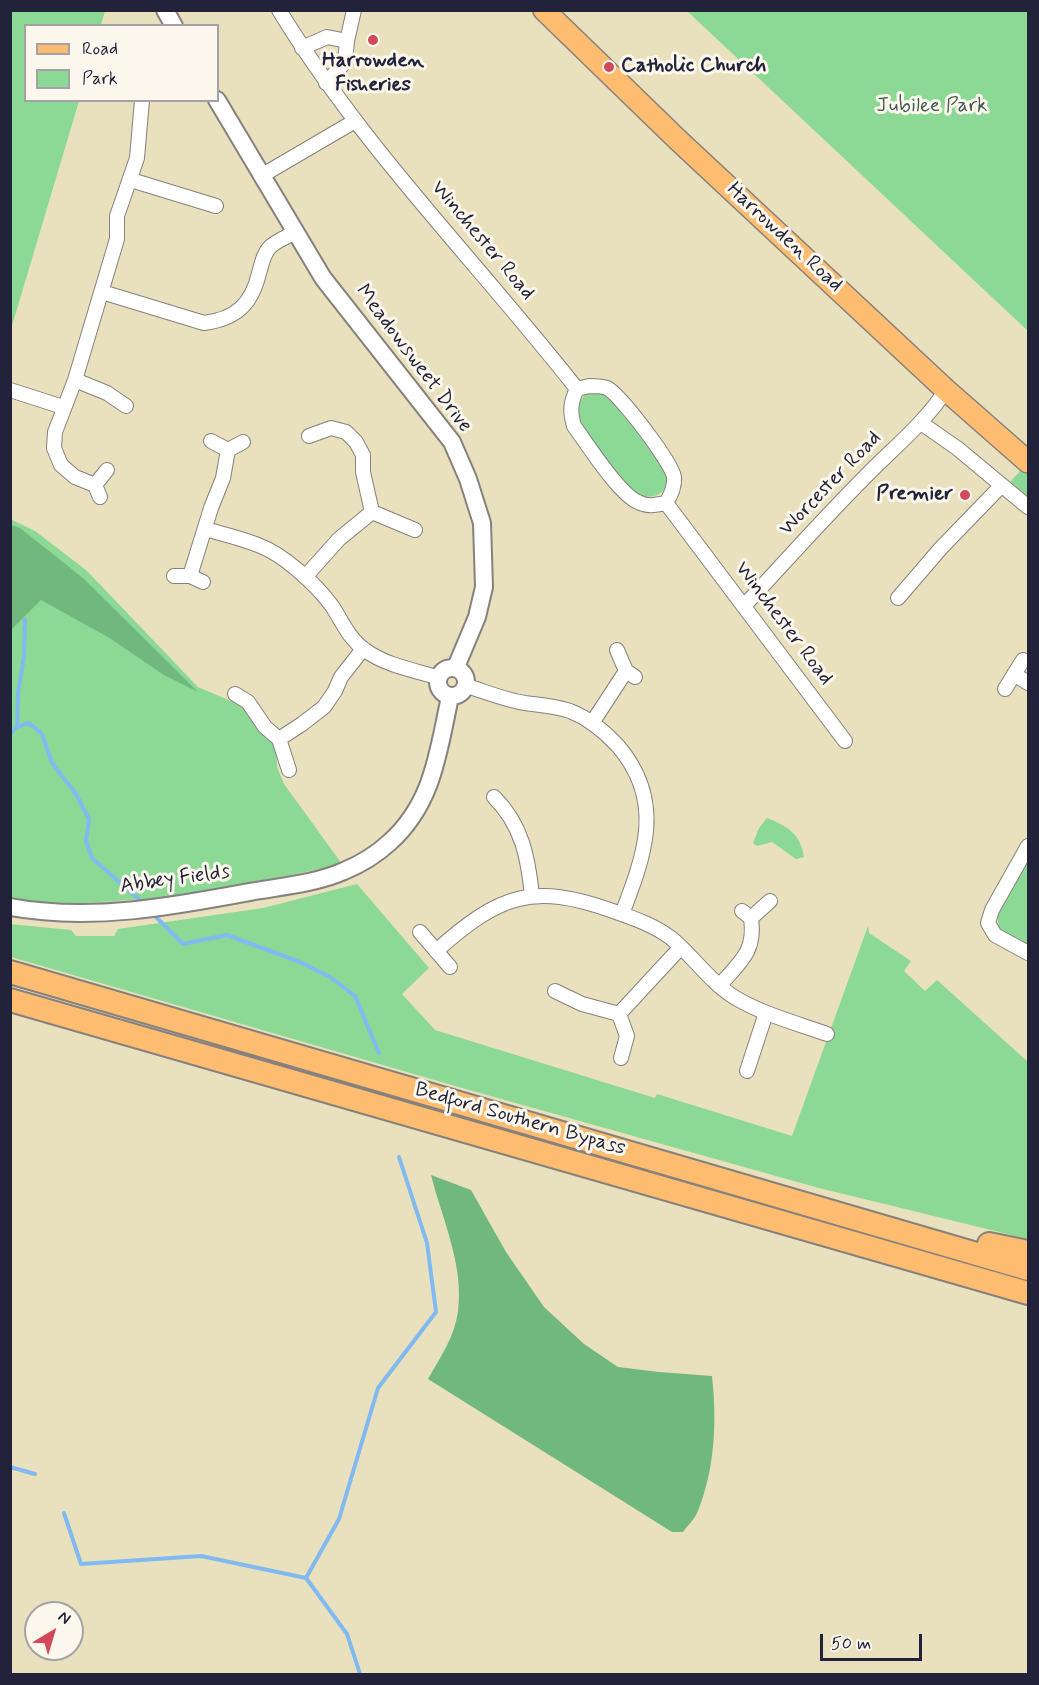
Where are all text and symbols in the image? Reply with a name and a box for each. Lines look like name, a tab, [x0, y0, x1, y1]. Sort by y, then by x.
legend	[24, 24, 219, 102]
marker: Harrowden Fisheries	[366, 33, 380, 47]
text: Road	[82, 37, 118, 61]
place label: Harrowden Fisheries	[322, 49, 424, 99]
place label: Catholic Church	[621, 54, 766, 80]
marker: Catholic Church	[602, 60, 616, 74]
text: Park	[82, 67, 118, 91]
park label: Jubilee Park	[876, 94, 988, 120]
street label: Winchester Road	[425, 176, 539, 306]
street label: Harrowden Road	[721, 178, 847, 298]
street label: Meadowsweet Drive	[349, 280, 477, 438]
street label: Worcester Road	[775, 426, 887, 542]
place label: Premier	[876, 482, 953, 508]
marker: Premier	[958, 488, 972, 502]
street label: Winchester Road	[728, 557, 838, 691]
street label: Abbey Fields	[119, 860, 231, 900]
street label: Bedford Southern Bypass	[412, 1078, 628, 1162]
north arrow	[24, 1601, 84, 1661]
text: N	[53, 1606, 75, 1630]
scale bar	[823, 1622, 925, 1660]
text: 50 m	[831, 1632, 871, 1656]

